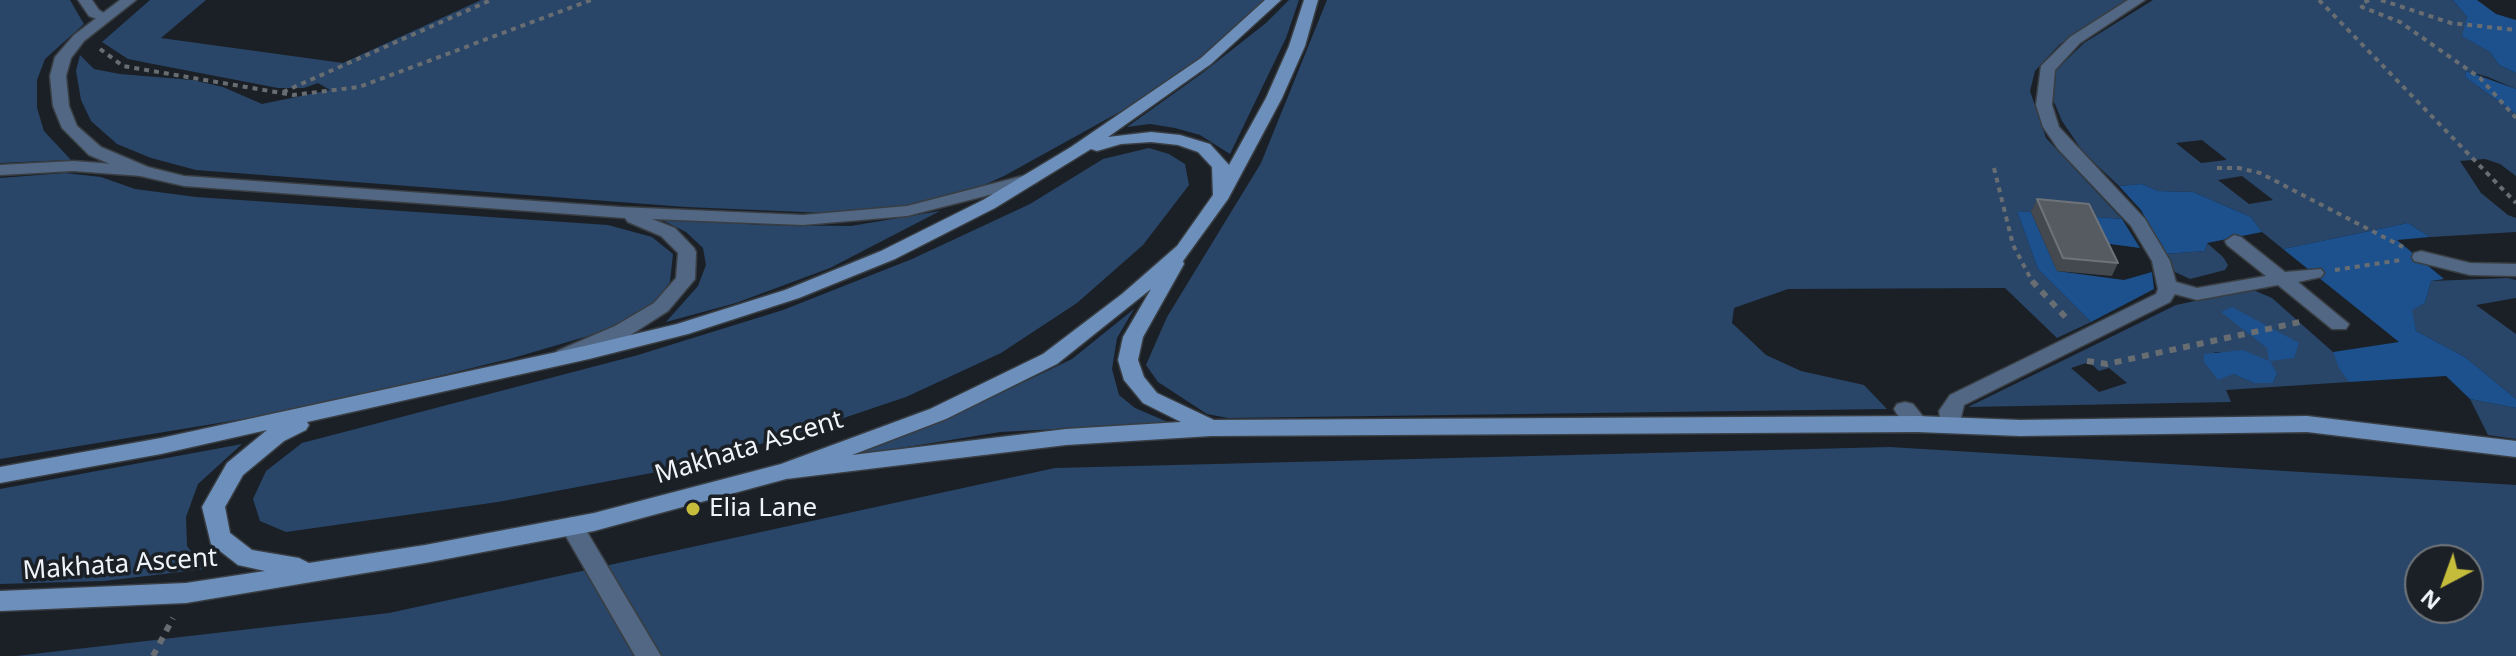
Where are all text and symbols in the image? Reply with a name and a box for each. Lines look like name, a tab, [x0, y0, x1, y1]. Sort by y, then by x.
street label: Makhata Ascent	[651, 405, 847, 491]
place label: Elia Lane	[709, 493, 817, 525]
marker: Elia Lane	[684, 500, 702, 518]
street label: Makhata Ascent	[22, 543, 218, 587]
north arrow	[2404, 544, 2484, 624]
text: N	[2413, 583, 2446, 618]

